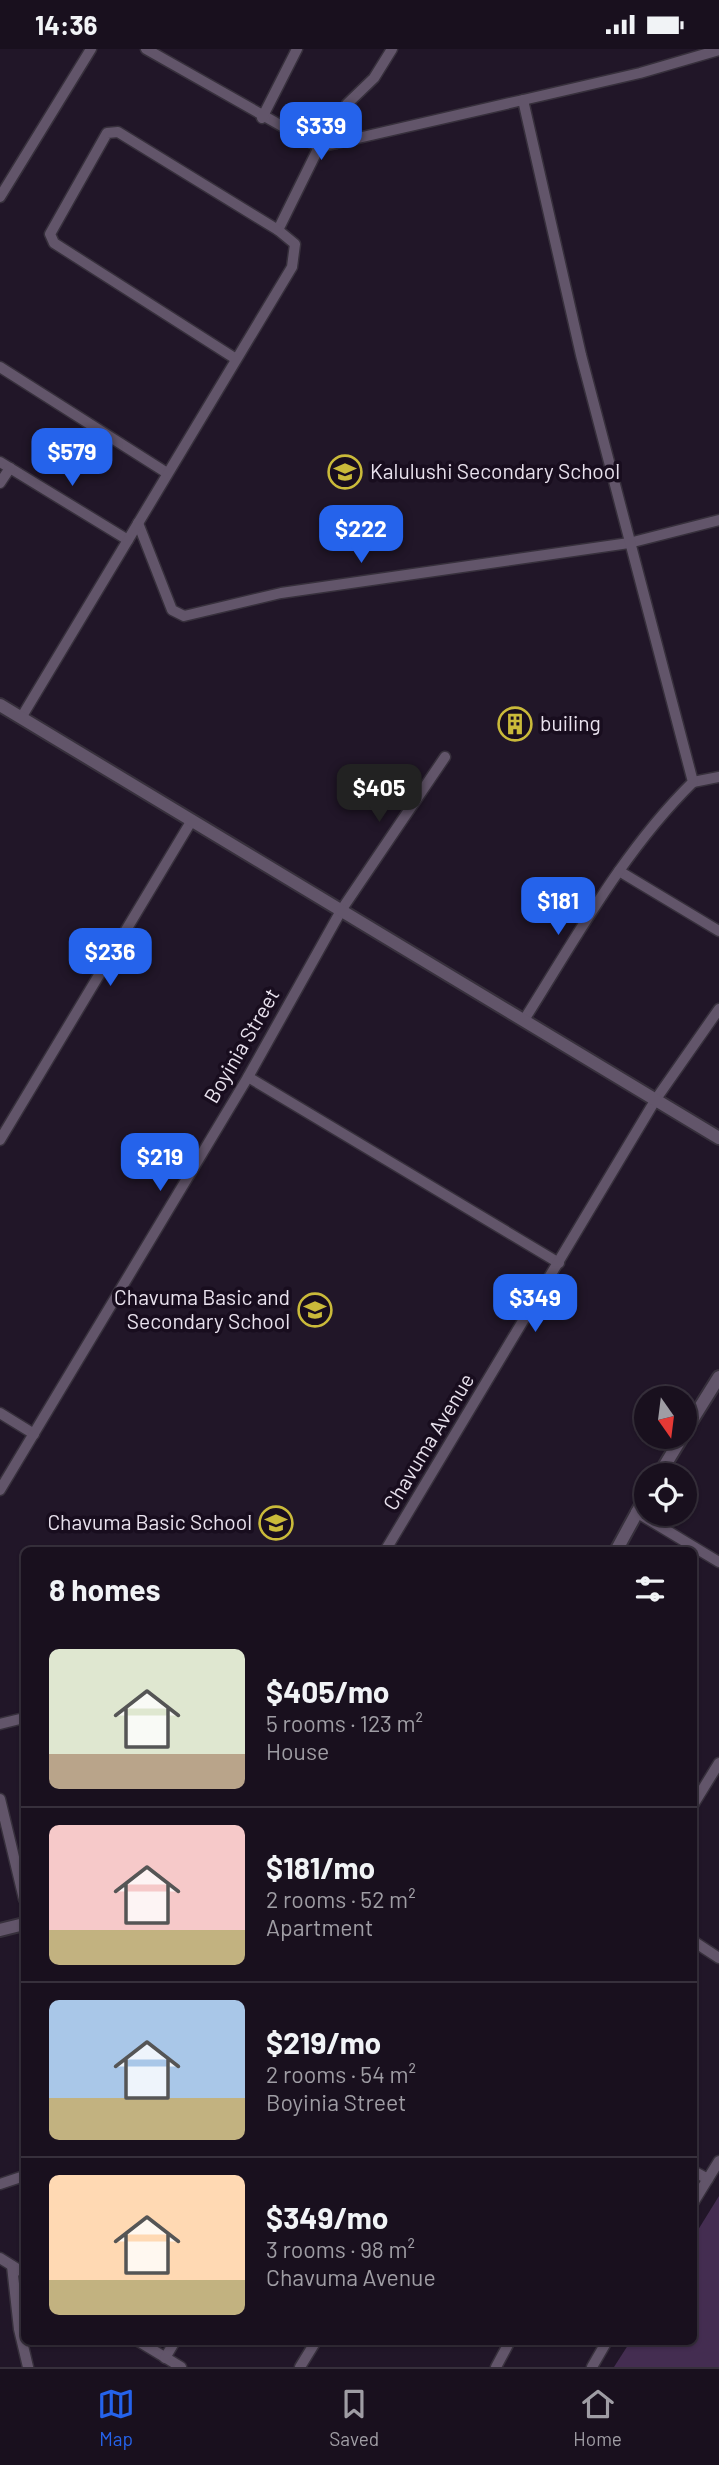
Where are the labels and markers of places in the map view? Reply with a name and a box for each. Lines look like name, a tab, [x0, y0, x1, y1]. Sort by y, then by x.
pin: $339	[280, 103, 362, 162]
pin: $579	[31, 429, 113, 488]
school or university icon: Kalulushi Secondary School	[326, 453, 364, 491]
place label: Kalulushi Secondary School	[370, 458, 620, 483]
pin: $222	[320, 505, 402, 565]
building icon: builing	[496, 705, 534, 743]
place label: builing	[540, 710, 601, 735]
pin: $405	[338, 765, 420, 824]
pin: $181	[517, 877, 599, 937]
pin: $236	[69, 929, 151, 988]
pin: $219	[119, 1133, 201, 1193]
pin: $349	[494, 1275, 576, 1334]
place label: Chavuma Basic and Secondary School	[114, 1284, 290, 1333]
school or university icon: Chavuma Basic and Secondary School	[296, 1291, 334, 1329]
school or university icon: Chavuma Basic School	[257, 1504, 295, 1542]
place label: Chavuma Basic School	[47, 1509, 252, 1534]

